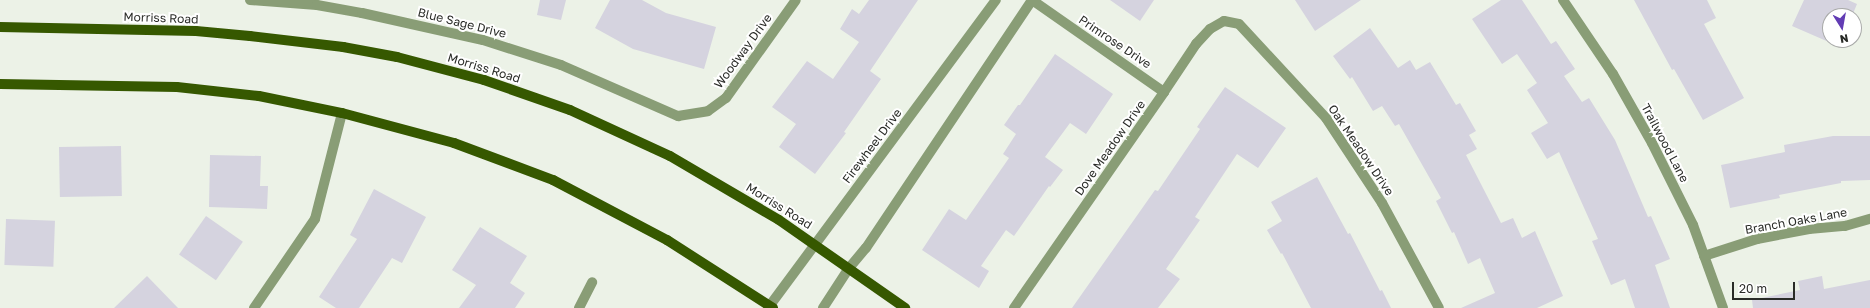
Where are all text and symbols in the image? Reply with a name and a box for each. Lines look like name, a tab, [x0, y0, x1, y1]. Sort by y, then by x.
street label: Blue Sage Drive	[416, 5, 508, 41]
north arrow	[1822, 8, 1862, 48]
street label: Morriss Road	[123, 9, 199, 27]
street label: Woodway Drive	[711, 11, 775, 91]
street label: Primrose Drive	[1076, 12, 1154, 72]
text: N	[1839, 32, 1850, 46]
street label: Morriss Road	[446, 50, 522, 86]
street label: Dove Meadow Drive	[1072, 98, 1148, 198]
street label: Trailwood Lane	[1638, 101, 1692, 185]
street label: Oak Meadow Drive	[1325, 102, 1397, 198]
street label: Firewheel Drive	[839, 106, 905, 186]
street label: Morriss Road	[743, 180, 815, 232]
street label: Branch Oaks Lane	[1744, 205, 1848, 237]
scale bar	[1734, 274, 1797, 300]
text: 20 m	[1739, 281, 1767, 296]

